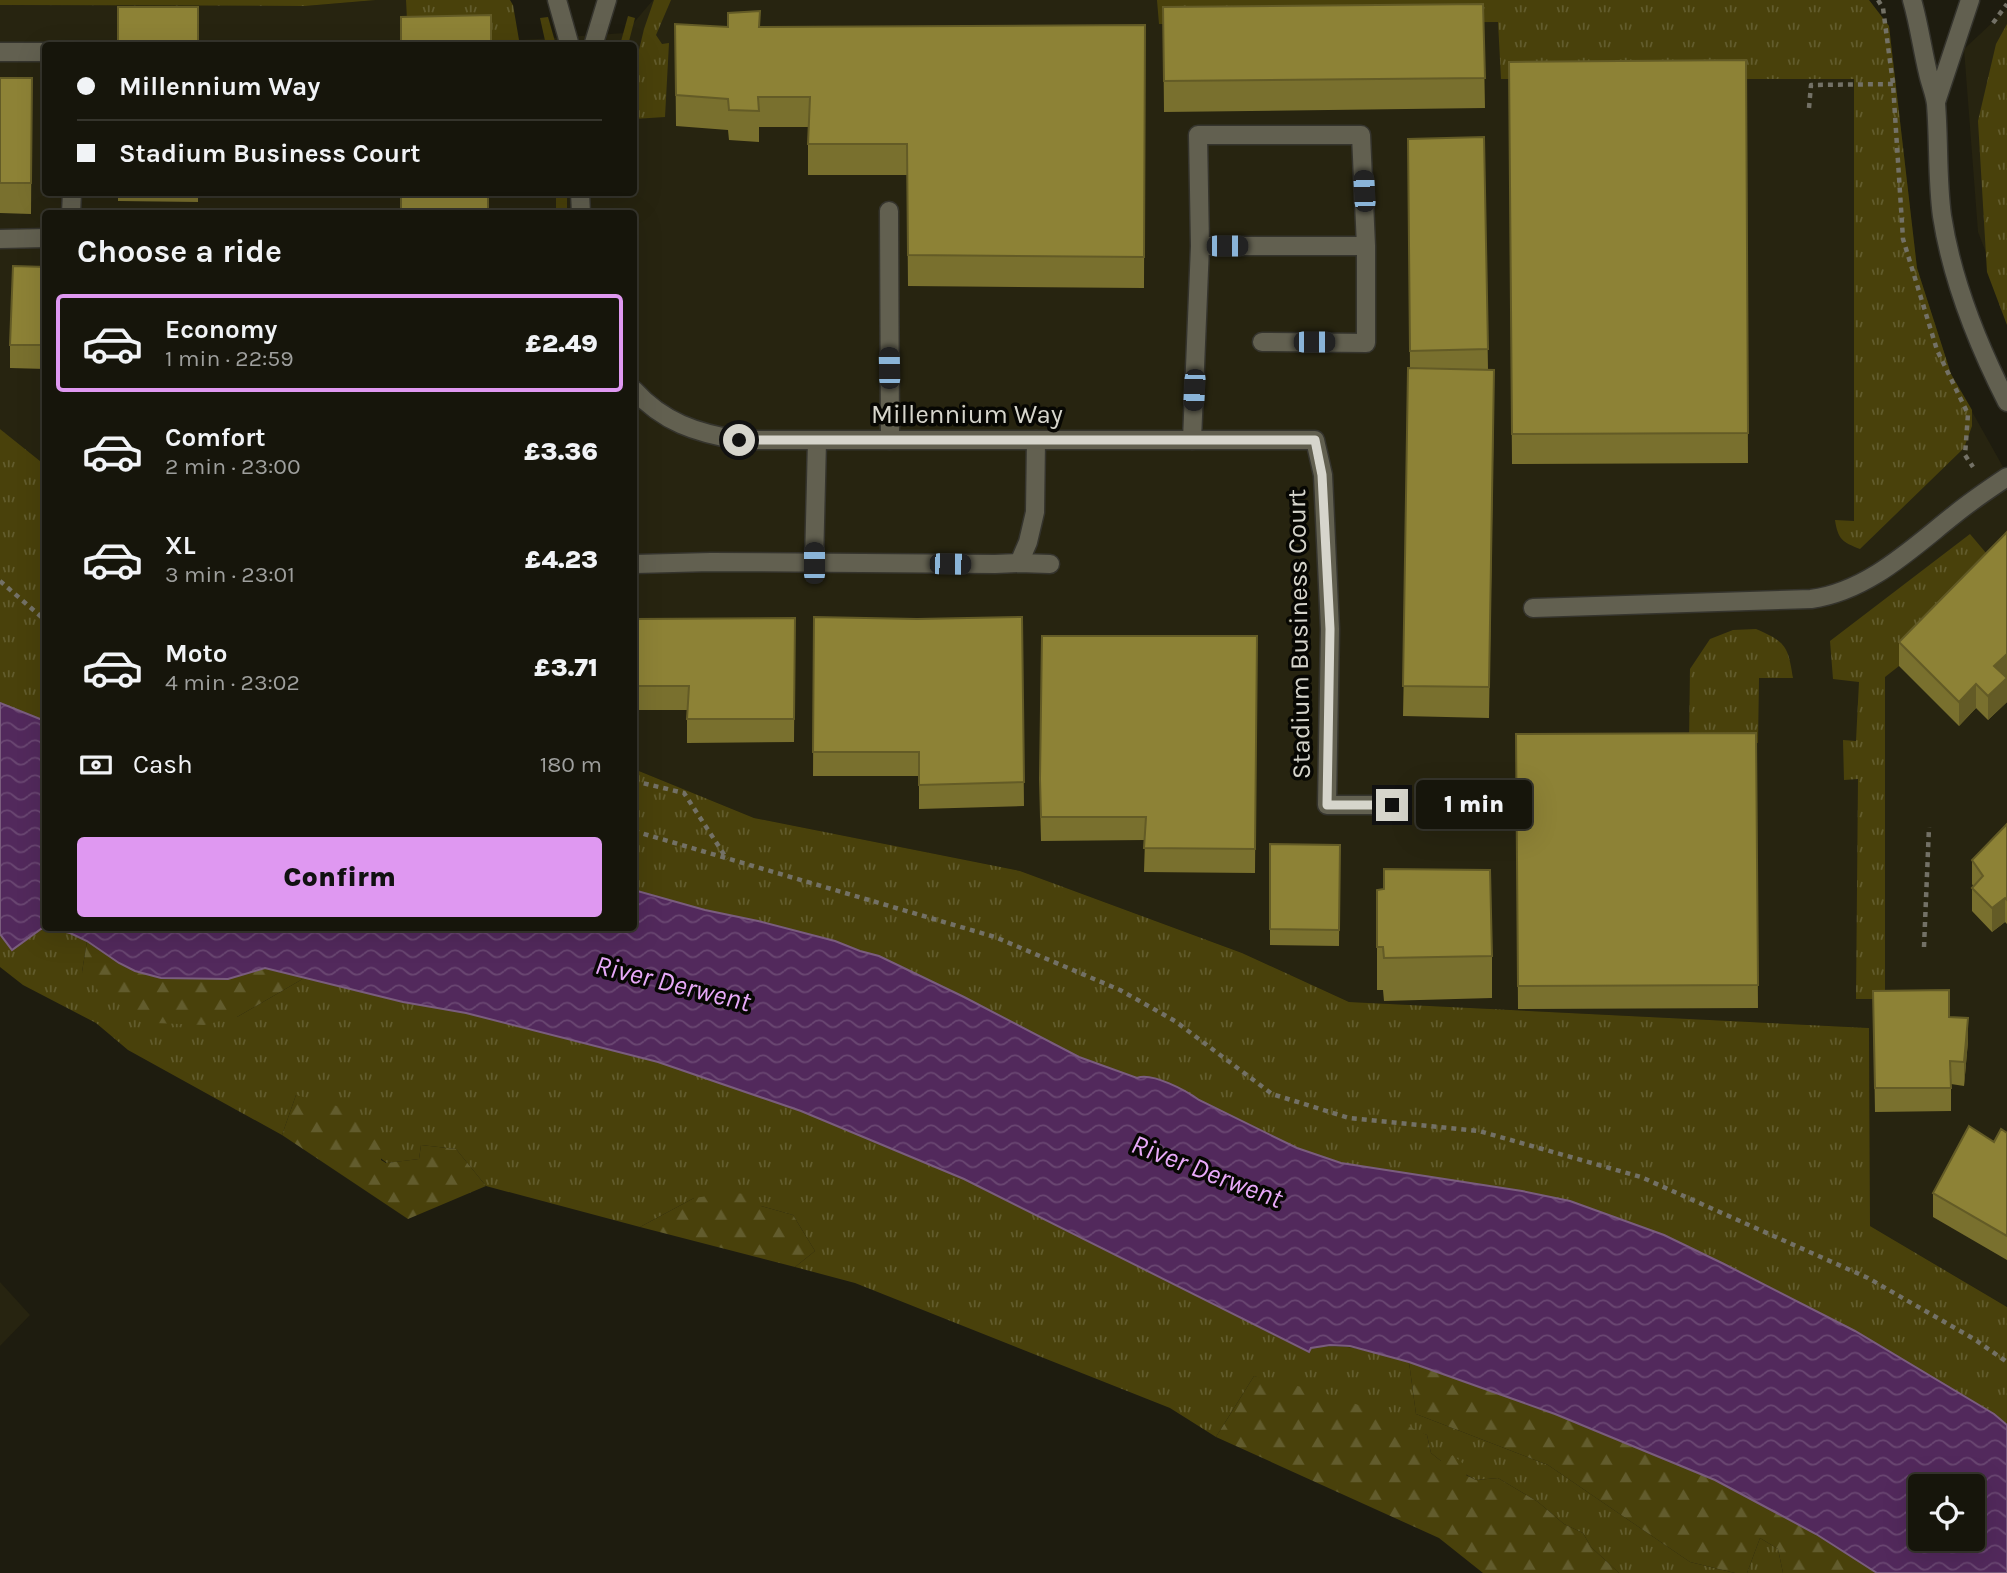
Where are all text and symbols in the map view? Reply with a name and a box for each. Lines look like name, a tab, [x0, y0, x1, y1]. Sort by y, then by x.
text: Millennium Way	[119, 71, 320, 102]
text: Stadium Business Court	[119, 138, 420, 169]
car	[1353, 169, 1376, 213]
text: Choose a ride	[77, 233, 282, 270]
car	[1207, 236, 1249, 257]
icon: car	[81, 312, 144, 375]
text: Economy	[165, 314, 277, 345]
text: £2.49	[525, 328, 598, 359]
car	[1294, 332, 1336, 353]
text: 1 min · 22:59	[165, 345, 294, 372]
car	[879, 347, 900, 389]
car	[1183, 368, 1206, 412]
street label: Millennium Way	[871, 399, 1063, 430]
icon: car	[81, 420, 144, 483]
text: Comfort	[165, 422, 266, 453]
route start	[723, 424, 755, 456]
text: £3.36	[524, 436, 598, 467]
text: 2 min · 23:00	[165, 453, 301, 480]
street label: Stadium Business Court	[1281, 488, 1317, 779]
icon: car	[81, 528, 144, 591]
text: XL	[165, 530, 196, 561]
car	[804, 542, 825, 584]
text: £4.23	[525, 544, 598, 575]
car	[929, 553, 972, 575]
text: 3 min · 23:01	[165, 561, 295, 588]
icon: car	[81, 636, 144, 699]
text: Moto	[165, 638, 227, 669]
text: £3.71	[534, 652, 598, 683]
text: 4 min · 23:02	[165, 669, 300, 696]
icon: cash	[77, 746, 115, 784]
text: Cash	[133, 749, 193, 780]
text: 180 m	[540, 751, 602, 778]
callout: 1 min	[1416, 780, 1532, 830]
route end	[1376, 789, 1408, 821]
text: 1 min	[1444, 791, 1504, 818]
button: Confirm	[77, 837, 602, 917]
water label: River Derwent	[592, 948, 755, 1018]
water label: River Derwent	[1127, 1127, 1288, 1215]
map controls	[1908, 1474, 1985, 1551]
button: locate	[1908, 1474, 1985, 1551]

